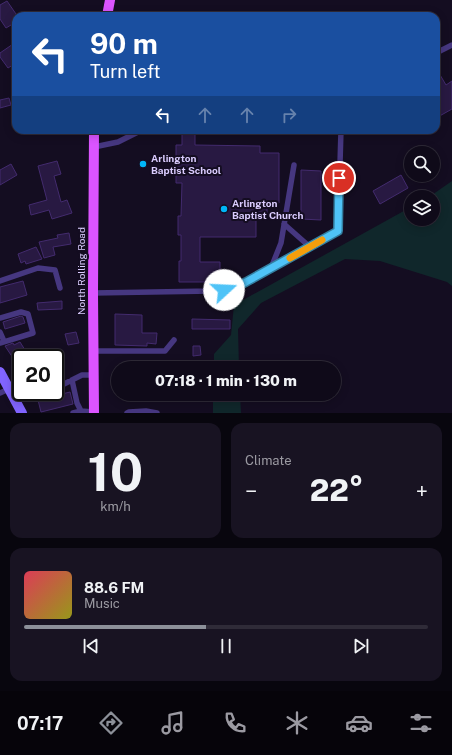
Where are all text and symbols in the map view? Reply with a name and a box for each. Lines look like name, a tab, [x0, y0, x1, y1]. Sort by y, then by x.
text: 90 m	[90, 27, 158, 60]
icon: left	[24, 28, 76, 80]
text: Turn left	[90, 61, 160, 82]
icon: left	[152, 104, 174, 126]
icon: ahead	[194, 104, 216, 126]
icon: ahead	[236, 104, 258, 126]
icon: right	[278, 104, 300, 126]
map controls	[404, 146, 440, 226]
button: search	[404, 146, 440, 182]
place label: Arlington Baptist School	[151, 152, 221, 176]
marker: Arlington Baptist School	[138, 159, 148, 169]
pin	[322, 161, 356, 195]
icon: arrive	[328, 167, 350, 189]
button: layers	[404, 190, 440, 226]
place label: Arlington Baptist Church	[232, 197, 304, 221]
marker: Arlington Baptist Church	[219, 204, 229, 214]
street label: North Rolling Road	[75, 227, 87, 315]
position arrow	[203, 269, 245, 311]
speed limit sign: 20	[12, 349, 64, 401]
text: 07:18 · 1 min · 130 m	[155, 372, 297, 389]
text: 10	[88, 442, 143, 503]
text: Climate	[245, 453, 292, 468]
text: 22°	[310, 472, 363, 508]
text: −	[245, 478, 257, 504]
text: +	[416, 478, 428, 504]
text: km/h	[100, 499, 131, 514]
text: 88.6 FM	[84, 579, 144, 596]
text: Music	[84, 596, 120, 611]
icon: previous	[80, 635, 102, 657]
icon: pause	[215, 635, 237, 657]
icon: next	[350, 635, 372, 657]
icon: directions	[97, 709, 125, 737]
icon: music	[159, 709, 187, 737]
icon: phone	[221, 709, 249, 737]
icon: climate	[283, 709, 311, 737]
icon: car	[345, 709, 373, 737]
icon: filters	[407, 709, 435, 737]
text: 07:17	[17, 713, 63, 734]

